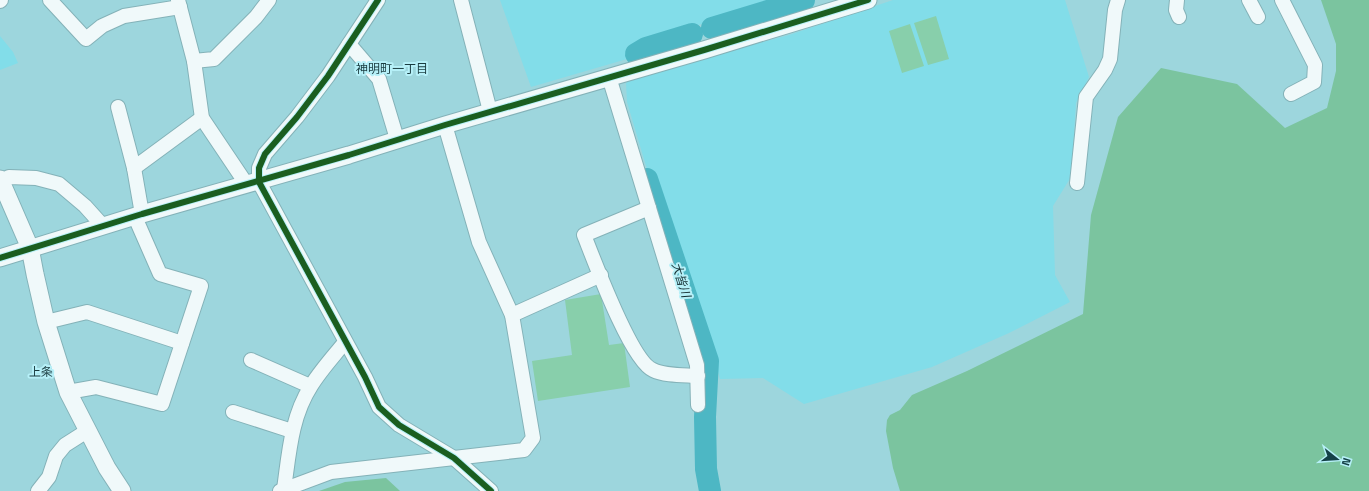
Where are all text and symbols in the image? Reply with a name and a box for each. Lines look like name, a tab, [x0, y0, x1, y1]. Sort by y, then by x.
district label: 神明町一丁目	[356, 59, 428, 78]
water label: 大皆川	[667, 260, 697, 302]
district label: 上条	[29, 362, 53, 381]
north arrow	[1317, 439, 1357, 479]
text: N	[1338, 456, 1355, 468]

